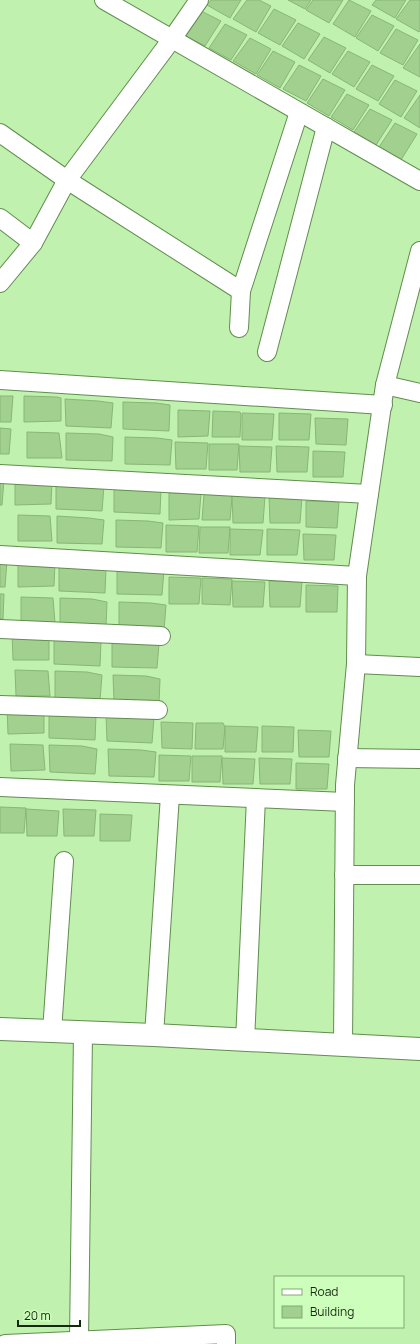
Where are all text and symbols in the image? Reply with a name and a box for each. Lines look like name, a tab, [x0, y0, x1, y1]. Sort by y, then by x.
legend	[274, 1276, 404, 1328]
text: Road	[310, 1283, 338, 1300]
scale bar	[18, 1302, 80, 1328]
text: Building	[310, 1303, 354, 1320]
text: 20 m	[24, 1307, 51, 1324]

